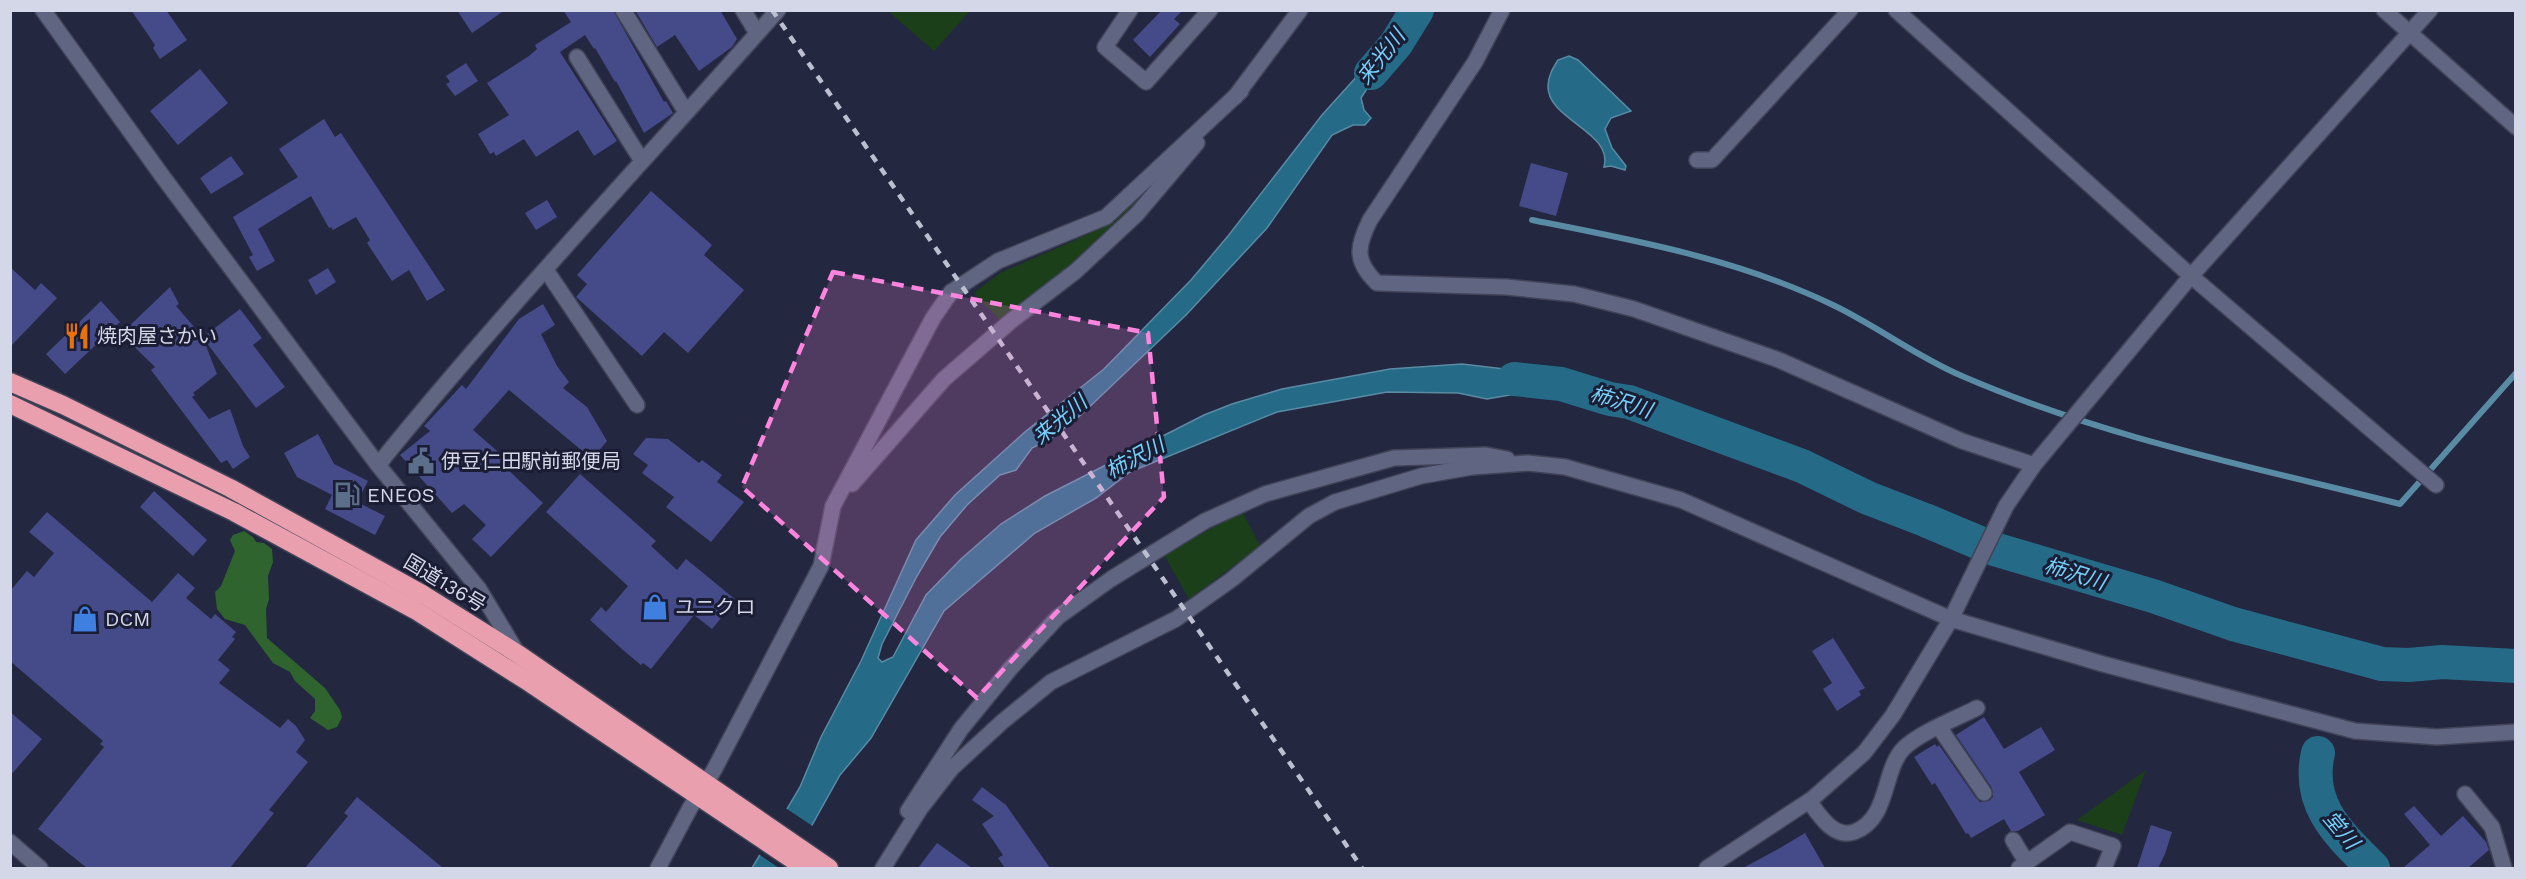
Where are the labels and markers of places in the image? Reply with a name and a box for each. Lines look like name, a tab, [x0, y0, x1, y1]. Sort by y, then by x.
restaurant icon: 焼肉屋さかい	[62, 321, 92, 351]
place label: 焼肉屋さかい	[97, 324, 217, 348]
public building icon: 伊豆仁田駅前郵便局	[406, 446, 436, 476]
place label: 伊豆仁田駅前郵便局	[441, 449, 621, 473]
fuel station icon: ENEOS	[332, 480, 362, 510]
place label: ENEOS	[367, 483, 435, 507]
shop icon: ユニクロ	[640, 592, 670, 622]
place label: ユニクロ	[675, 595, 755, 619]
shop icon: DCM	[70, 604, 100, 634]
place label: DCM	[105, 607, 150, 631]

